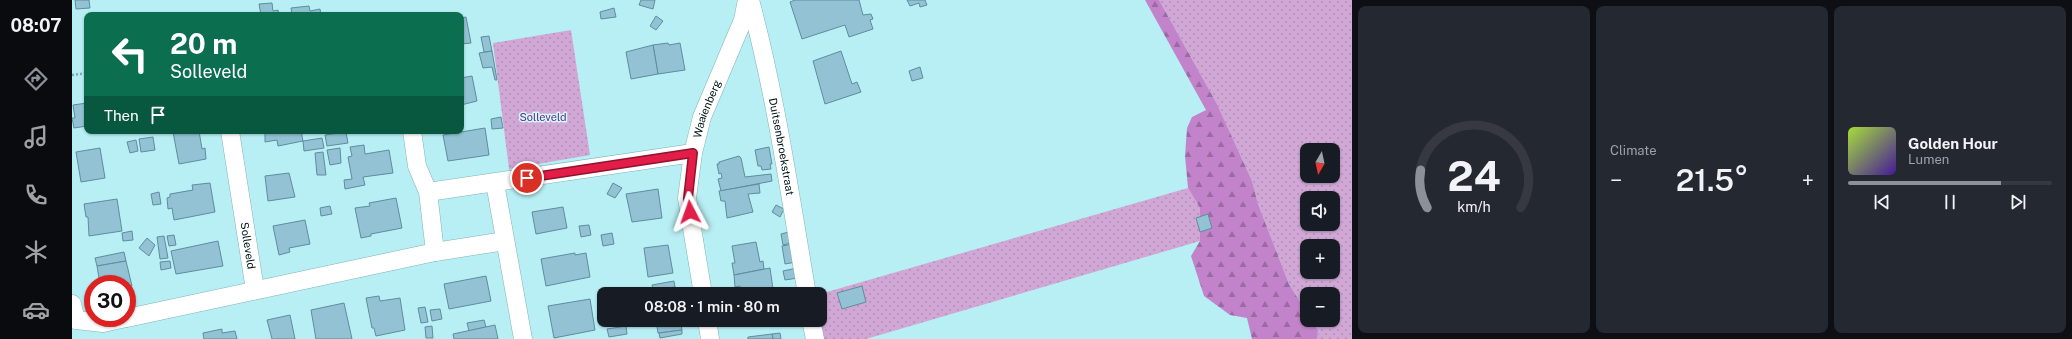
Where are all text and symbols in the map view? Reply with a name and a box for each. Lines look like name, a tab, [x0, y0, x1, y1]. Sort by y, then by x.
text: 08:07	[10, 15, 62, 36]
text: 20 m	[170, 27, 237, 60]
icon: left	[104, 28, 156, 80]
text: Solleveld	[170, 61, 247, 82]
icon: directions	[22, 65, 50, 93]
street label: Waaienberg	[691, 78, 723, 139]
street label: Duitsenbroekstraat	[767, 97, 796, 196]
icon: arrive	[147, 104, 169, 126]
text: Then	[104, 107, 139, 124]
park label: Solleveld	[519, 111, 567, 123]
icon: music	[22, 123, 50, 151]
text: Golden Hour	[1908, 135, 1998, 152]
north arrow	[1300, 143, 1340, 183]
map controls	[1300, 143, 1340, 327]
text: Climate	[1610, 143, 1657, 158]
text: 24	[1447, 150, 1501, 199]
text: Lumen	[1908, 152, 1949, 167]
pin	[510, 161, 544, 195]
text: 21.5°	[1676, 162, 1748, 198]
icon: arrive	[516, 167, 538, 189]
text: −	[1610, 167, 1622, 193]
text: +	[1802, 167, 1814, 193]
icon: phone	[22, 181, 50, 209]
position arrow	[669, 191, 711, 233]
button: sound	[1300, 191, 1340, 231]
icon: previous	[1871, 191, 1893, 213]
icon: pause	[1939, 191, 1961, 213]
icon: next	[2007, 191, 2029, 213]
text: km/h	[1457, 197, 1491, 214]
street label: Solleveld	[238, 221, 258, 270]
icon: climate	[22, 238, 50, 266]
button: +	[1300, 239, 1340, 279]
speed limit sign: 30	[84, 275, 136, 327]
button: −	[1300, 287, 1340, 327]
icon: car	[22, 296, 50, 324]
text: 08:08 · 1 min · 80 m	[644, 298, 780, 315]

